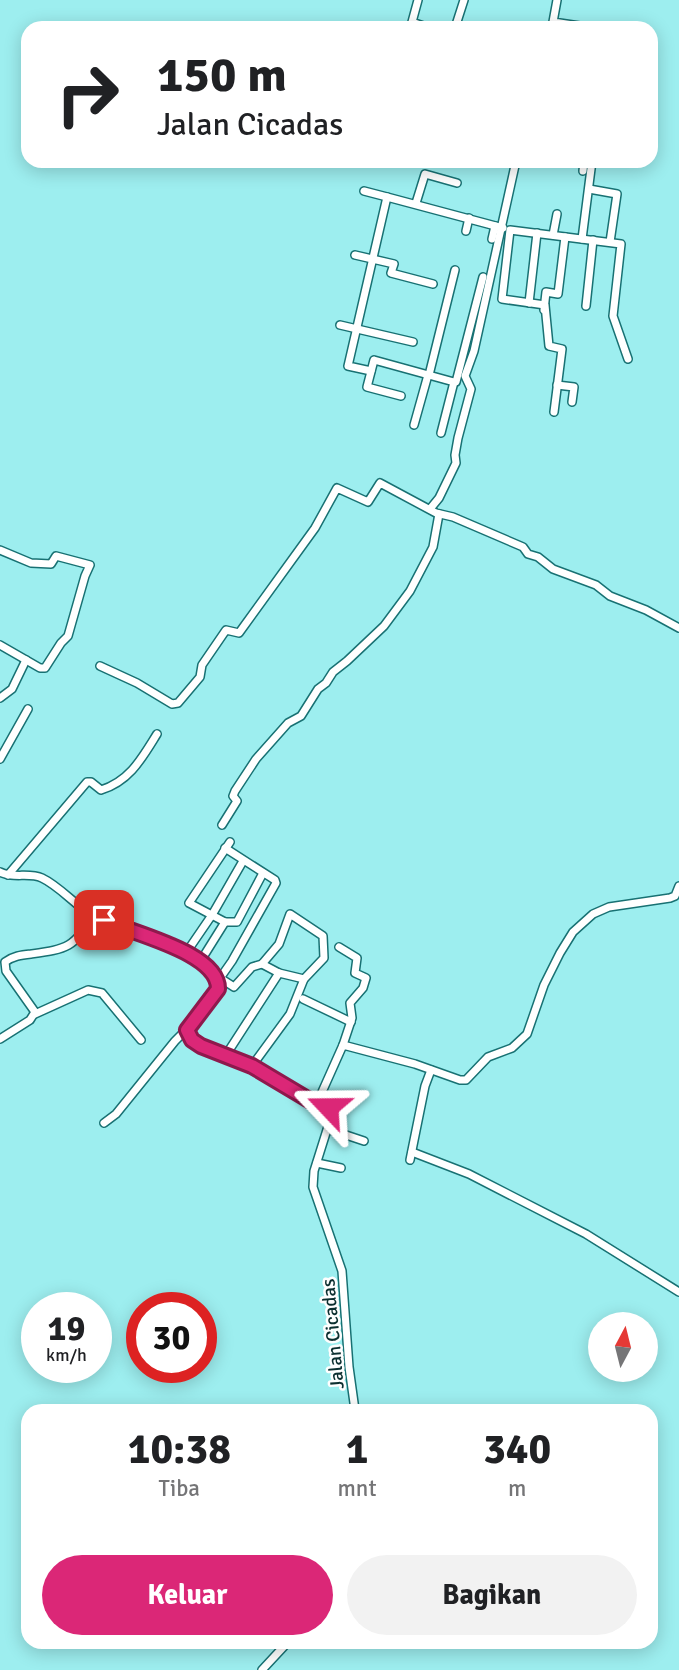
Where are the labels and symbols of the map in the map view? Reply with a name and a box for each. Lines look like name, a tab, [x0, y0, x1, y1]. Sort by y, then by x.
pin	[74, 890, 134, 950]
position arrow	[291, 1070, 365, 1144]
street label: Jalan Cicadas	[316, 1278, 350, 1390]
speed limit sign: 30	[126, 1292, 217, 1383]
north arrow	[588, 1312, 658, 1382]

